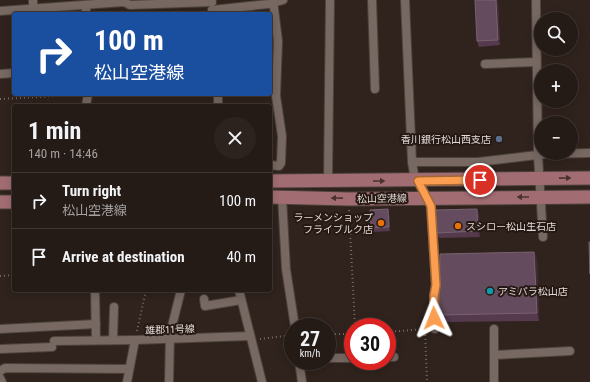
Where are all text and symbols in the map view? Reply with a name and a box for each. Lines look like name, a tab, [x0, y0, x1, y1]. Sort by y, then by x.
map controls	[534, 12, 578, 160]
button: search	[534, 12, 578, 56]
text: 100 m	[94, 24, 164, 57]
icon: right	[28, 28, 80, 80]
text: 松山空港線	[94, 62, 184, 83]
button: +	[534, 64, 578, 108]
button: −	[534, 116, 578, 160]
text: 1 min	[28, 117, 81, 145]
button: close	[214, 117, 256, 159]
place label: 香川銀行松山西支店	[401, 134, 491, 145]
marker: 香川銀行松山西支店	[494, 134, 504, 144]
text: 140 m · 14:46	[28, 146, 98, 161]
pin	[463, 163, 497, 197]
icon: arrive	[469, 169, 491, 191]
one-way arrow	[559, 175, 572, 181]
one-way arrow	[373, 177, 385, 184]
text: Turn right	[62, 182, 121, 200]
icon: right	[28, 190, 50, 212]
text: 100 m	[219, 192, 256, 210]
street label: 松山空港線	[357, 193, 407, 204]
one-way arrow	[516, 194, 529, 200]
one-way arrow	[331, 195, 343, 202]
text: 松山空港線	[62, 203, 127, 218]
place label: ラーメンショップ フライブルク店	[293, 212, 373, 235]
marker: ラーメンショップ フライブルク店	[376, 218, 386, 228]
marker: スシロー松山生石店	[453, 221, 463, 231]
place label: スシロー松山生石店	[466, 221, 556, 232]
icon: arrive	[28, 246, 50, 268]
text: Arrive at destination	[62, 248, 185, 266]
text: 40 m	[226, 248, 256, 266]
marker: アミパラ松山店	[485, 286, 495, 296]
place label: アミパラ松山店	[498, 286, 568, 297]
position arrow	[413, 297, 455, 339]
speed limit sign: 30	[344, 318, 396, 370]
street label: 雄郡11号線	[145, 323, 195, 336]
text: 27	[300, 327, 320, 351]
text: km/h	[300, 348, 320, 359]

